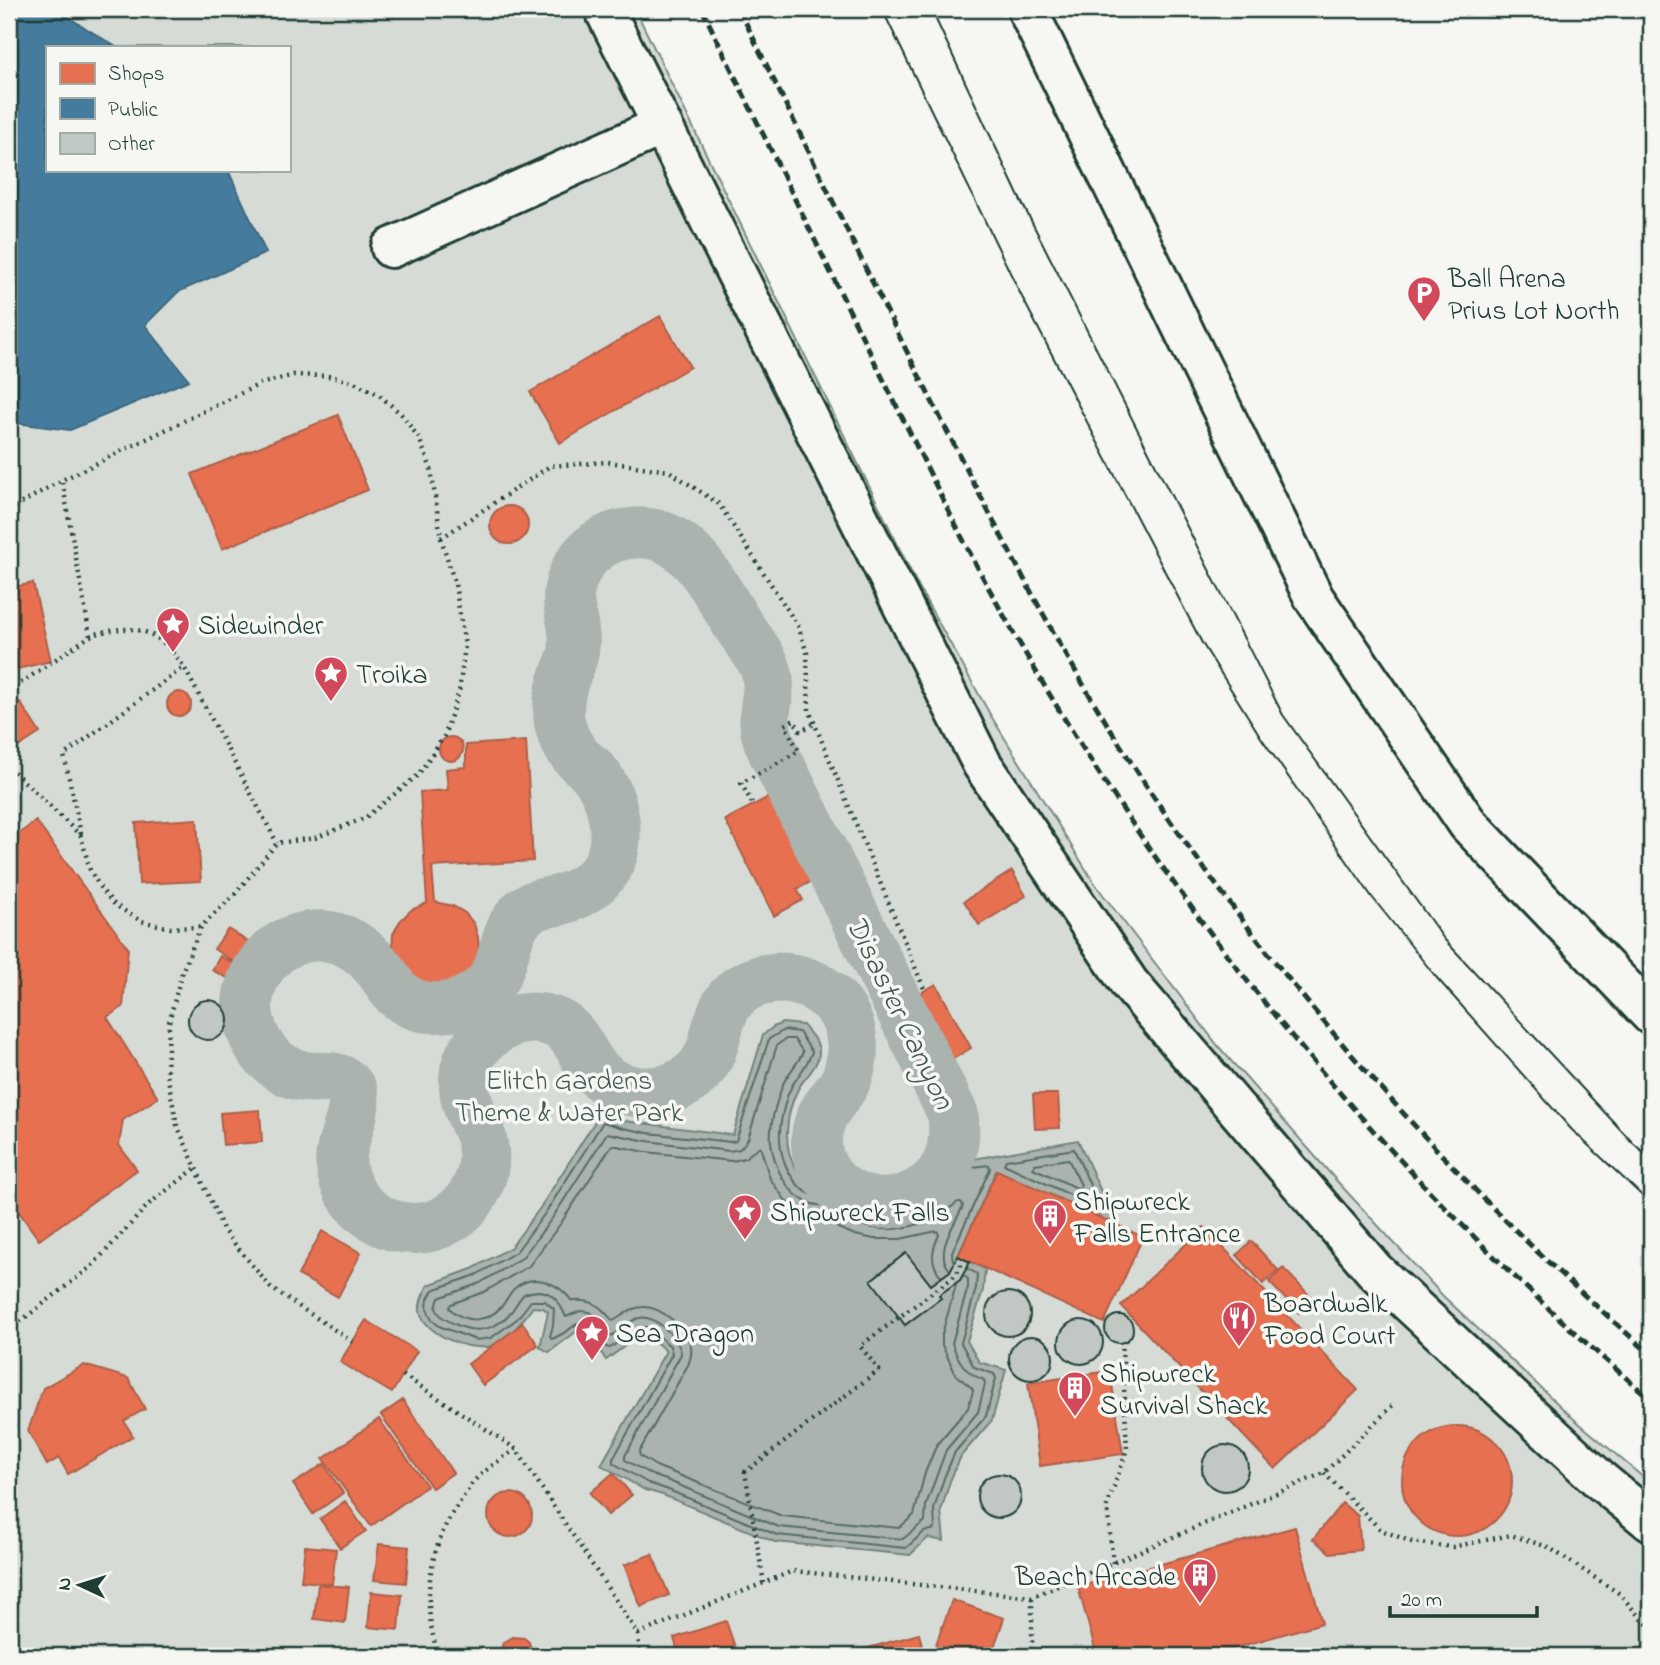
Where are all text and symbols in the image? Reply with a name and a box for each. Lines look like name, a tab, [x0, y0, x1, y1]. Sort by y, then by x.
legend	[46, 46, 290, 172]
text: Shops	[108, 60, 165, 90]
text: Public	[108, 96, 159, 126]
text: Other	[108, 130, 155, 160]
place label: Ball Arena Prius Lot North	[1447, 260, 1620, 333]
parking icon: Ball Arena Prius Lot North	[1405, 274, 1443, 323]
place icon: Sidewinder	[154, 605, 192, 654]
place label: Sidewinder	[198, 607, 324, 648]
place icon: Troika	[312, 654, 350, 703]
place label: Troika	[356, 656, 428, 697]
water label: Disaster Canyon	[833, 909, 965, 1118]
park label: Elitch Gardens Theme & Water Park	[455, 1062, 684, 1135]
place label: Shipwreck Falls Entrance	[1073, 1183, 1241, 1256]
place icon: Shipwreck Falls	[726, 1192, 764, 1241]
place label: Shipwreck Falls	[770, 1194, 950, 1235]
building icon: Shipwreck Falls Entrance	[1031, 1197, 1069, 1246]
place label: Boardwalk Food Court	[1263, 1285, 1395, 1358]
restaurant icon: Boardwalk Food Court	[1220, 1299, 1258, 1348]
place icon: Sea Dragon	[573, 1313, 611, 1362]
place label: Sea Dragon	[616, 1315, 754, 1356]
place label: Shipwreck Survival Shack	[1100, 1355, 1268, 1428]
building icon: Shipwreck Survival Shack	[1056, 1369, 1094, 1418]
north arrow	[46, 1550, 116, 1620]
building icon: Beach Arcade	[1181, 1556, 1219, 1605]
place label: Beach Arcade	[1014, 1558, 1176, 1599]
scale bar	[1390, 1574, 1538, 1618]
text: N	[52, 1576, 79, 1591]
text: 20 m	[1401, 1586, 1442, 1616]

